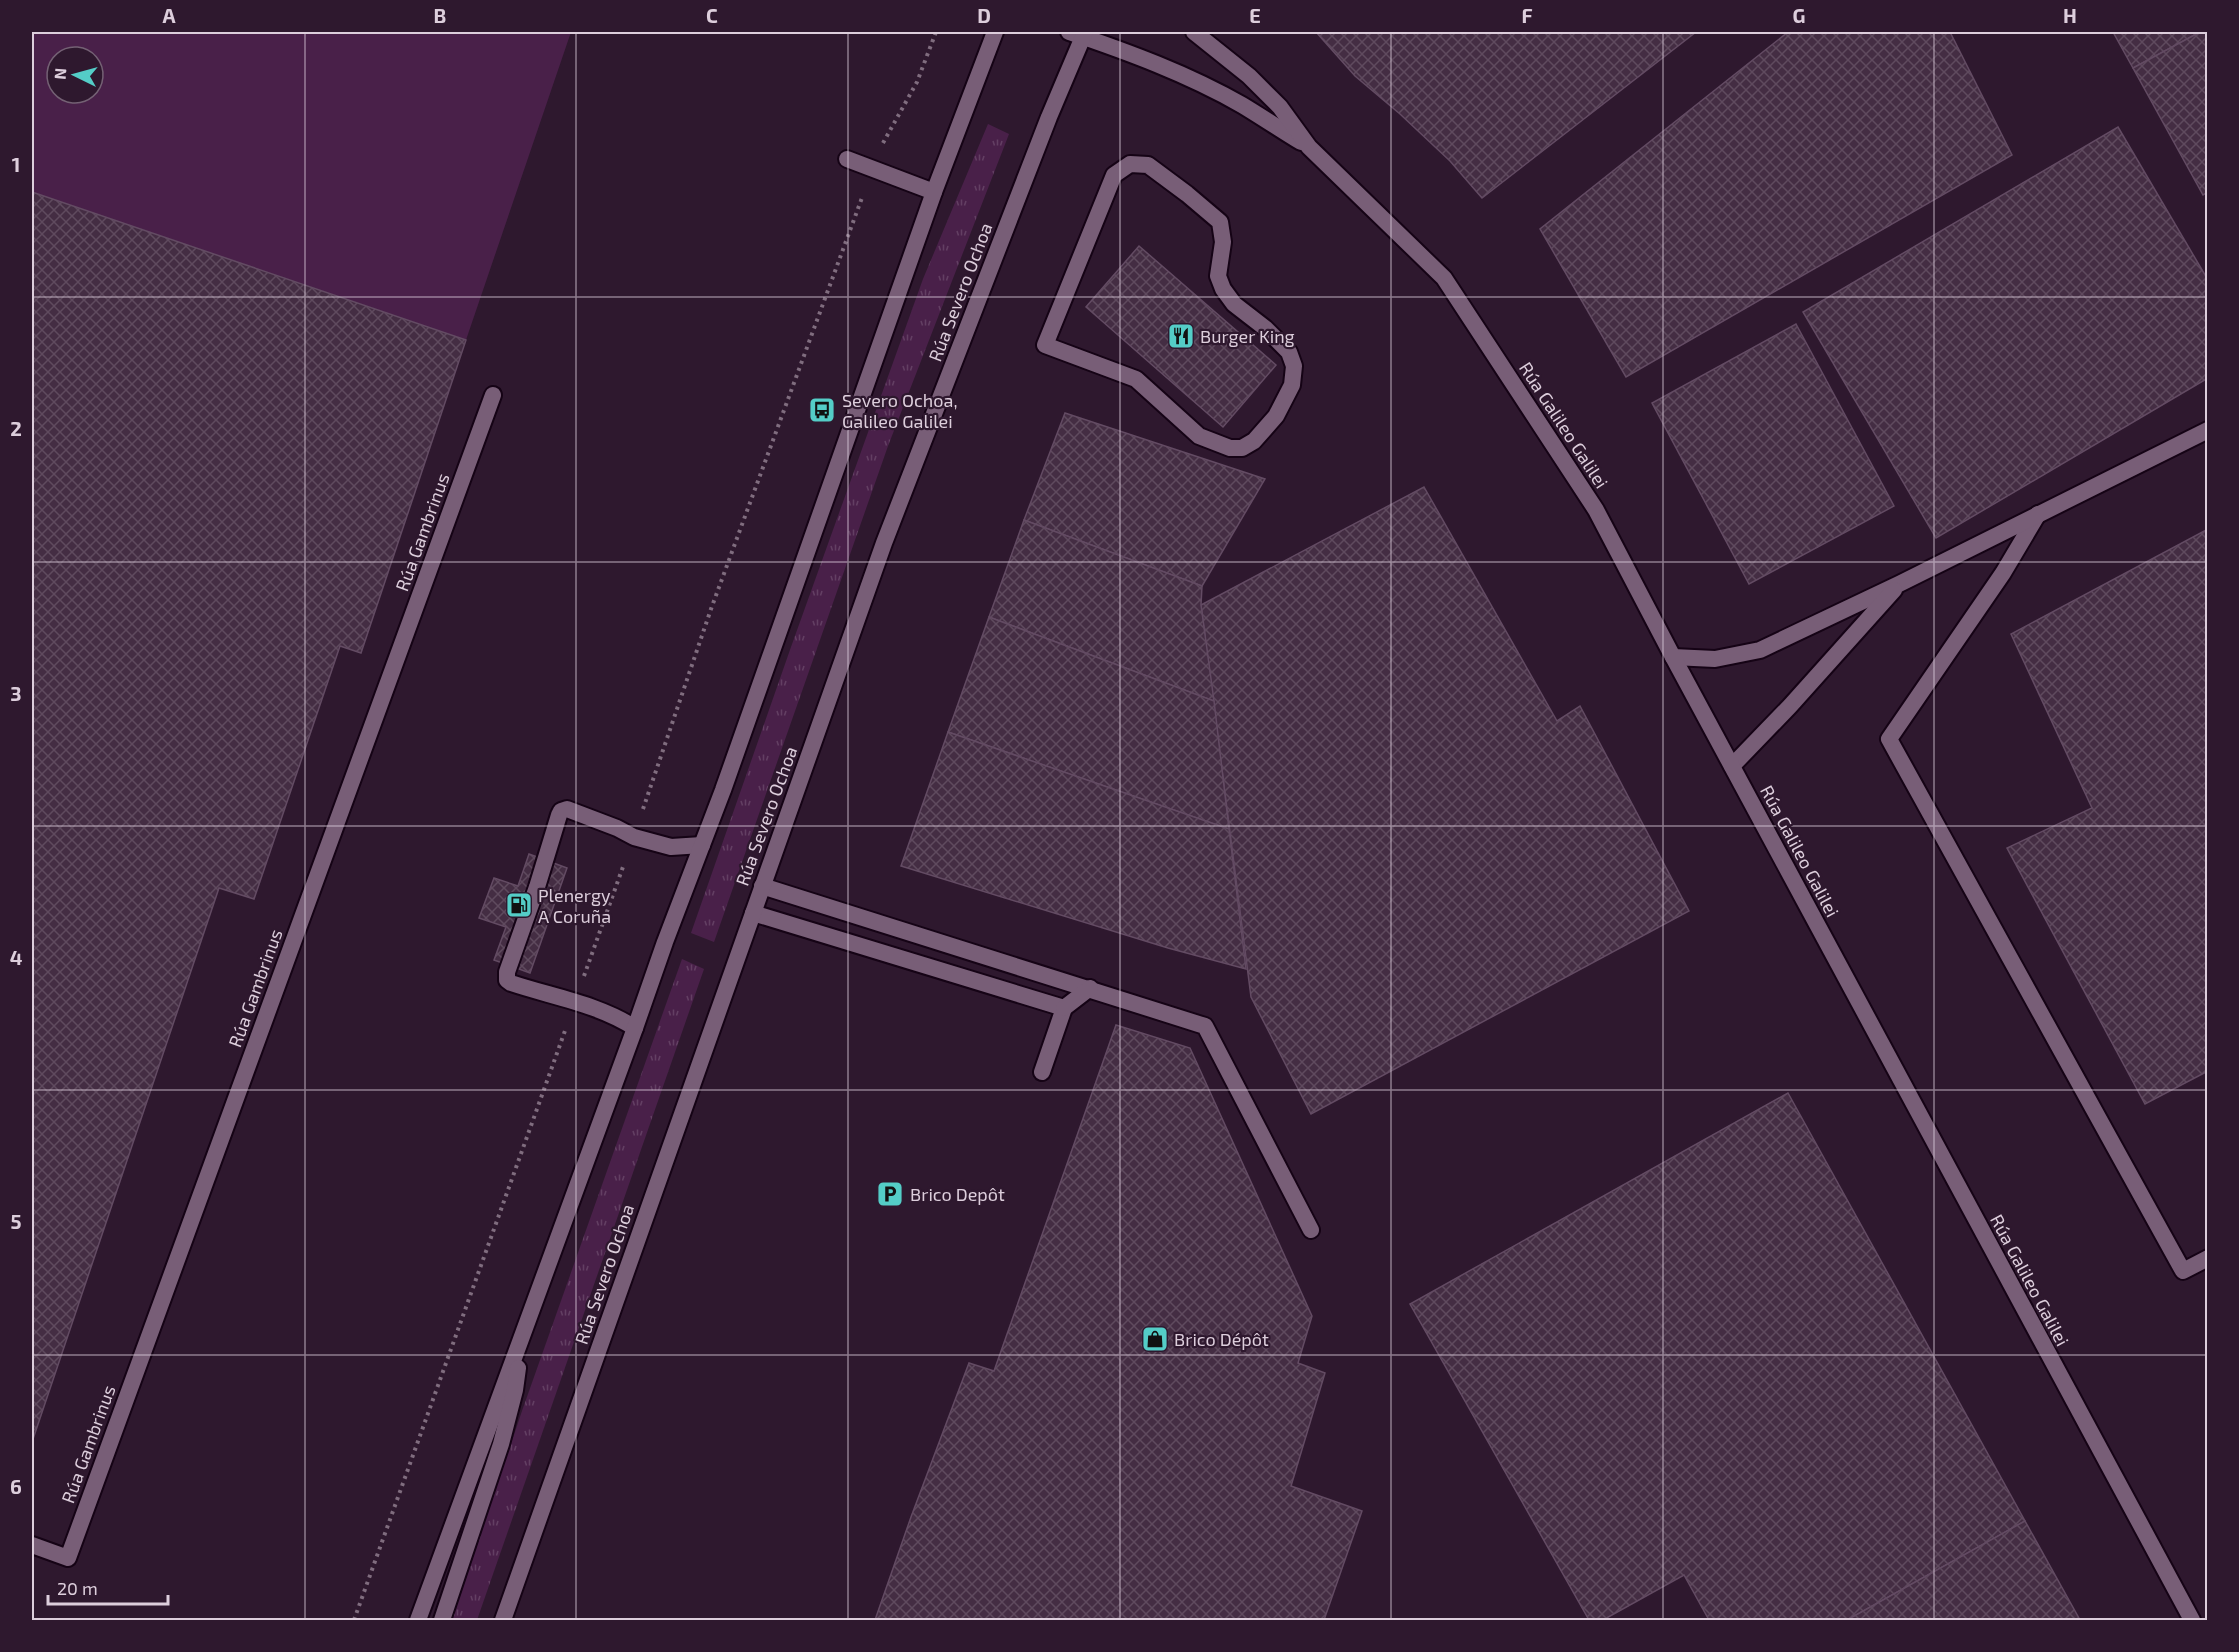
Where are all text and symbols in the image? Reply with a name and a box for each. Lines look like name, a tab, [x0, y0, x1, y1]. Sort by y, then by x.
text: A	[162, 3, 176, 27]
text: B	[434, 3, 446, 27]
text: C	[706, 3, 718, 27]
text: D	[977, 3, 991, 27]
text: E	[1249, 3, 1261, 27]
text: F	[1521, 3, 1533, 27]
text: G	[1793, 3, 1805, 27]
text: H	[2063, 3, 2077, 27]
north arrow	[45, 45, 105, 105]
text: N	[50, 67, 70, 80]
text: 1	[12, 152, 20, 176]
street label: Rúa Severo Ochoa	[923, 220, 997, 364]
restaurant icon: Burger King	[1166, 321, 1196, 351]
place label: Burger King	[1200, 325, 1295, 347]
street label: Rúa Galileo Galilei	[1515, 358, 1613, 492]
place label: Severo Ochoa, Galileo Galilei	[842, 389, 958, 432]
bus stop icon: Severo Ochoa, Galileo Galilei	[807, 395, 837, 425]
text: 2	[10, 416, 22, 440]
street label: Rúa Gambrinus	[390, 470, 454, 594]
text: 3	[10, 681, 22, 705]
street label: Rúa Severo Ochoa	[731, 743, 801, 889]
street label: Rúa Galileo Galilei	[1756, 781, 1844, 921]
place label: Plenergy A Coruña	[538, 884, 611, 927]
fuel station icon: Plenergy A Coruña	[504, 890, 534, 920]
street label: Rúa Gambrinus	[223, 926, 287, 1050]
text: 4	[10, 945, 23, 969]
parking icon: Brico Depôt	[875, 1179, 905, 1209]
place label: Brico Depôt	[910, 1183, 1005, 1205]
street label: Rúa Severo Ochoa	[570, 1201, 638, 1347]
text: 5	[10, 1209, 22, 1233]
street label: Rúa Galileo Galilei	[1986, 1210, 2074, 1350]
shop icon: Brico Dépôt	[1140, 1324, 1170, 1354]
place label: Brico Dépôt	[1174, 1328, 1269, 1350]
street label: Rúa Gambrinus	[56, 1382, 120, 1506]
text: 6	[10, 1474, 22, 1498]
scale bar	[48, 1568, 168, 1606]
text: 20 m	[57, 1577, 98, 1599]

